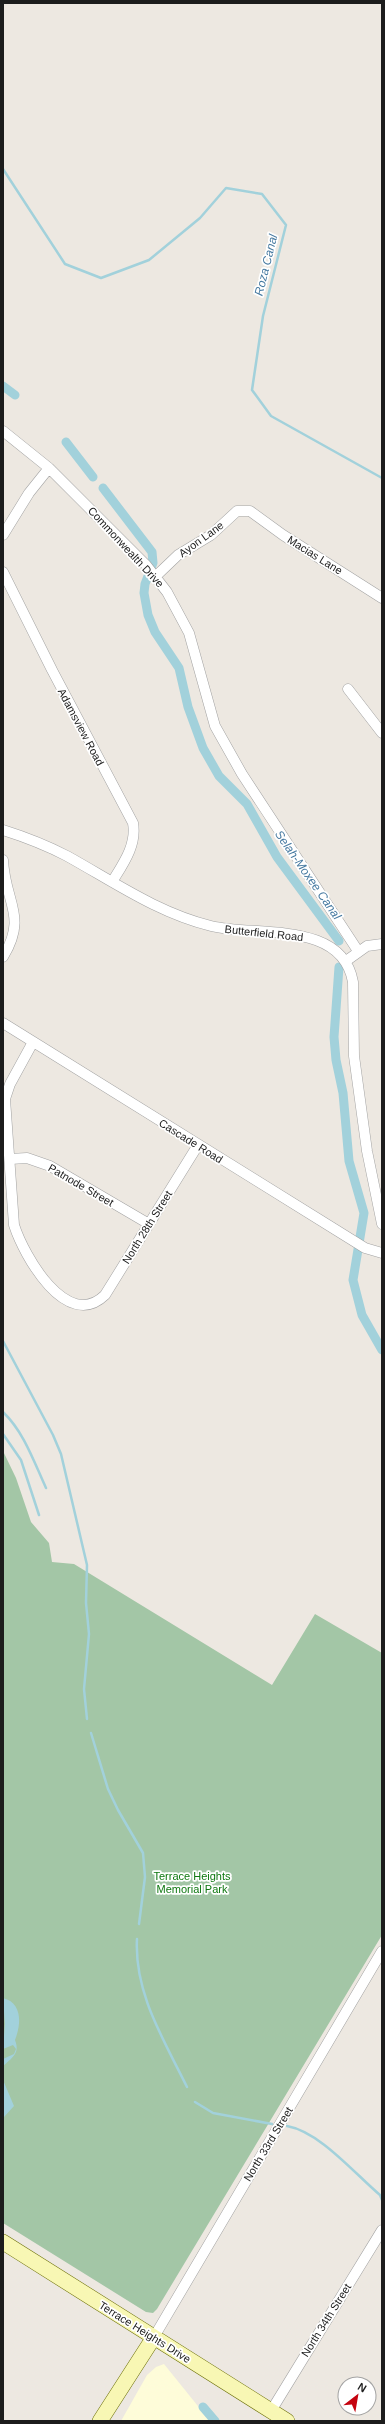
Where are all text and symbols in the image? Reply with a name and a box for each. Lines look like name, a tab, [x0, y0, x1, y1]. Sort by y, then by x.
water label: Roza Canal	[252, 233, 280, 297]
street label: Commonwealth Drive	[86, 504, 166, 590]
street label: Ayon Lane	[176, 519, 226, 559]
street label: Macias Lane	[285, 533, 345, 577]
street label: Adamsview Road	[56, 686, 106, 768]
water label: Selah-Moxee Canal	[272, 828, 344, 922]
street label: Butterfield Road	[224, 923, 304, 943]
street label: Cascade Road	[157, 1117, 225, 1165]
street label: Patnode Street	[46, 1161, 116, 1209]
street label: North 28th Street	[120, 1188, 174, 1266]
park label: Terrace Heights Memorial Park	[153, 1870, 231, 1895]
street label: North 33rd Street	[241, 2105, 295, 2183]
street label: North 34th Street	[299, 2281, 353, 2359]
street label: Terrace Heights Drive	[97, 2299, 193, 2365]
north arrow	[337, 2376, 377, 2416]
text: N	[356, 2380, 369, 2395]

